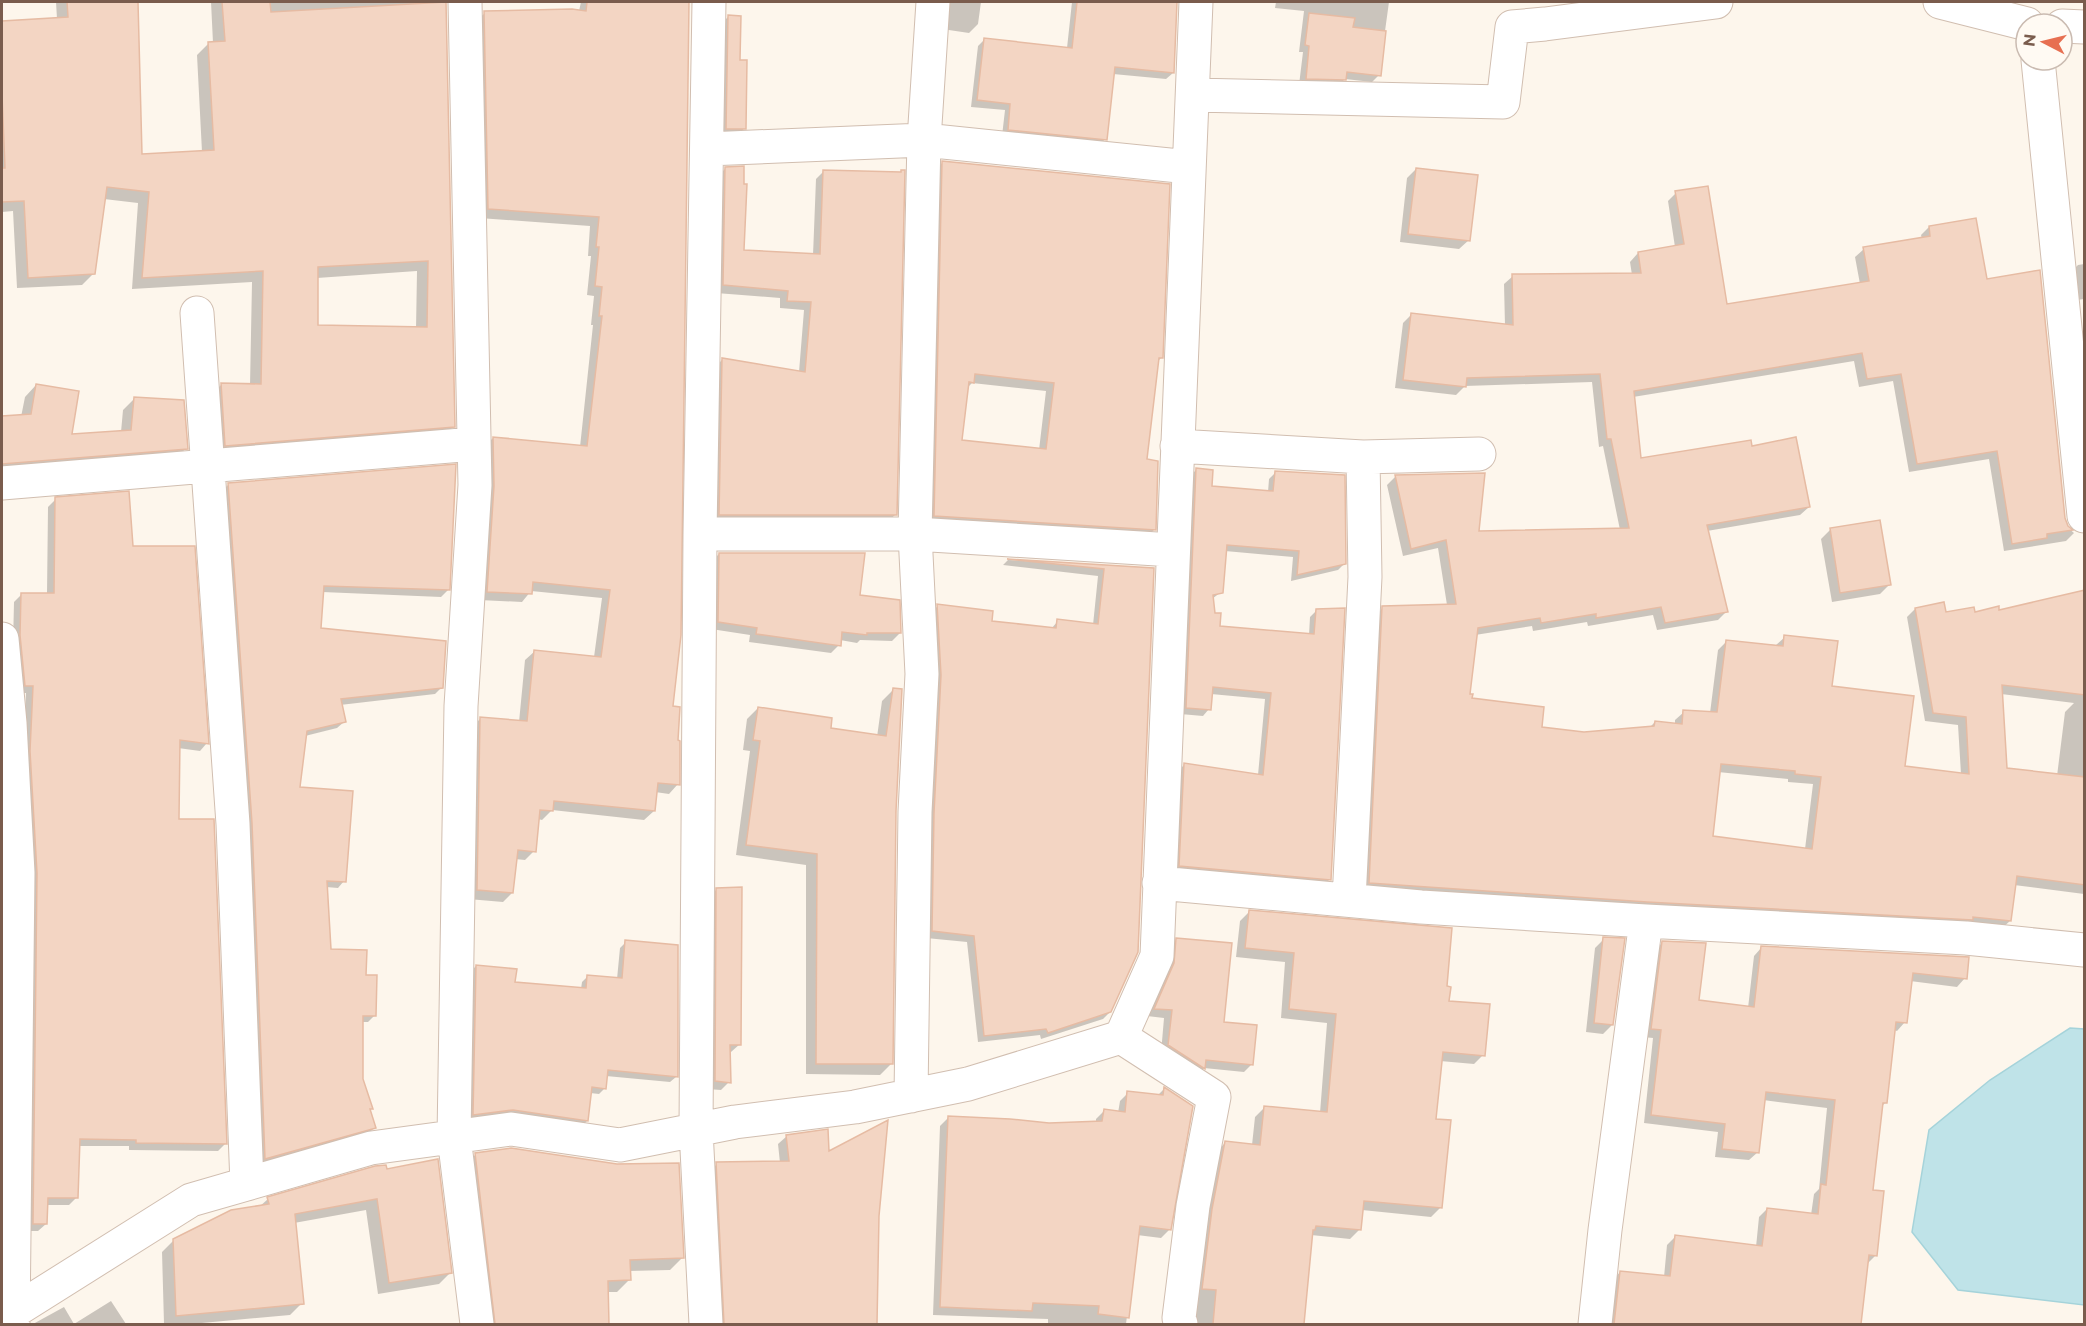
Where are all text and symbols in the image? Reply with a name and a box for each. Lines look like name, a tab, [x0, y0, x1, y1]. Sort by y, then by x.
north arrow	[2014, 12, 2074, 72]
text: N	[2019, 33, 2040, 48]

